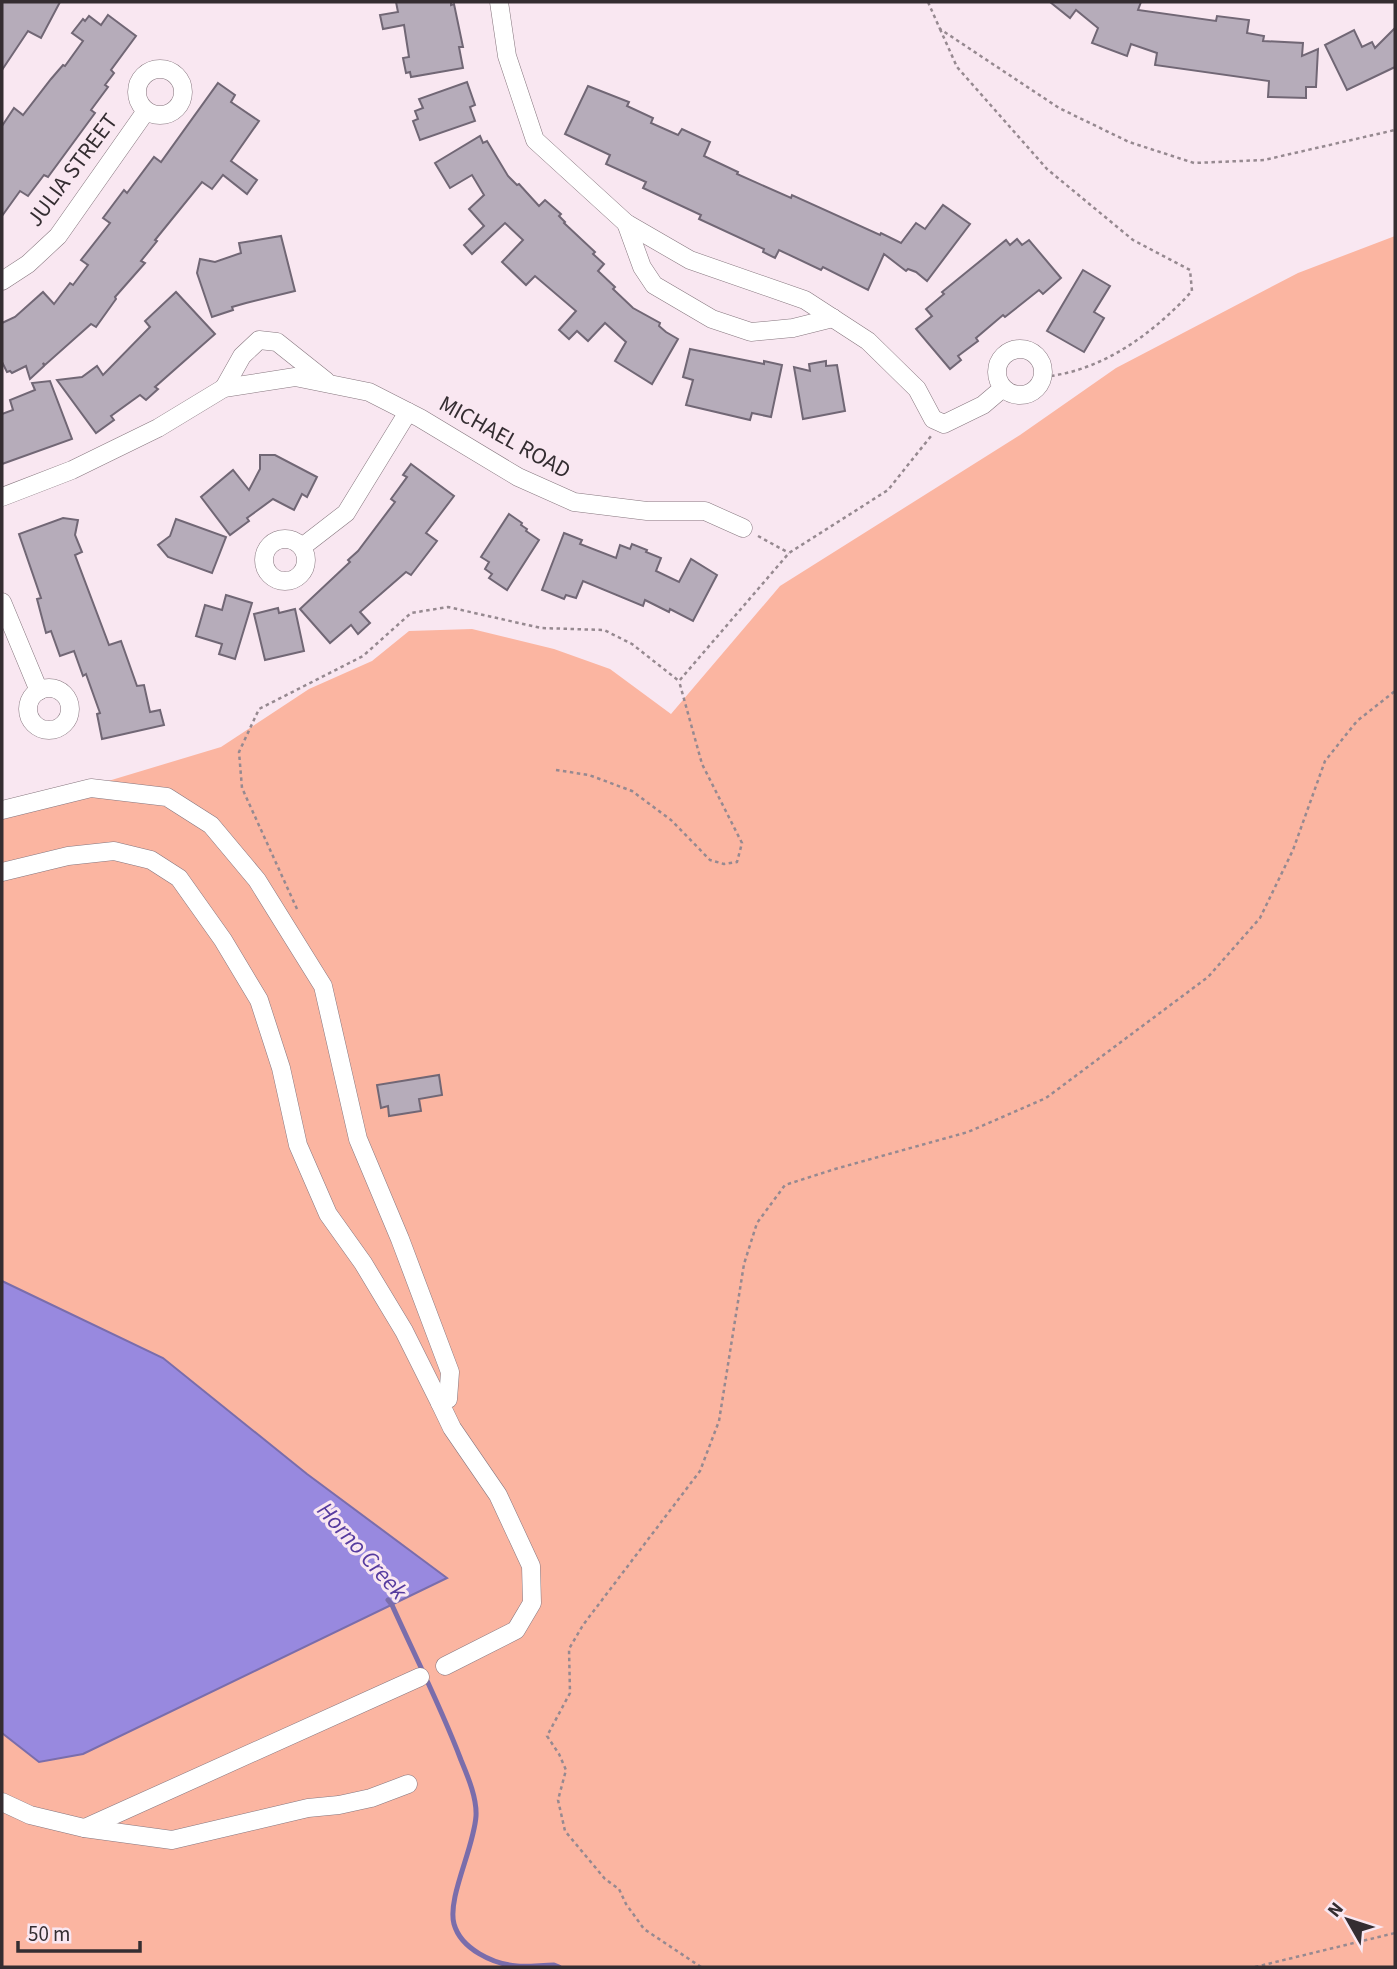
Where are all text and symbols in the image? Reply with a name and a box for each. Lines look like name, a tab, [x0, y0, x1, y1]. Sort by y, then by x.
street label: JULIA STREET	[19, 107, 125, 233]
street label: MICHAEL ROAD	[433, 387, 577, 487]
water label: Horno Creek	[309, 1494, 416, 1608]
north arrow	[1313, 1885, 1383, 1955]
text: N	[1321, 1897, 1350, 1924]
scale bar	[18, 1910, 140, 1954]
text: 50 m	[28, 1919, 70, 1949]

